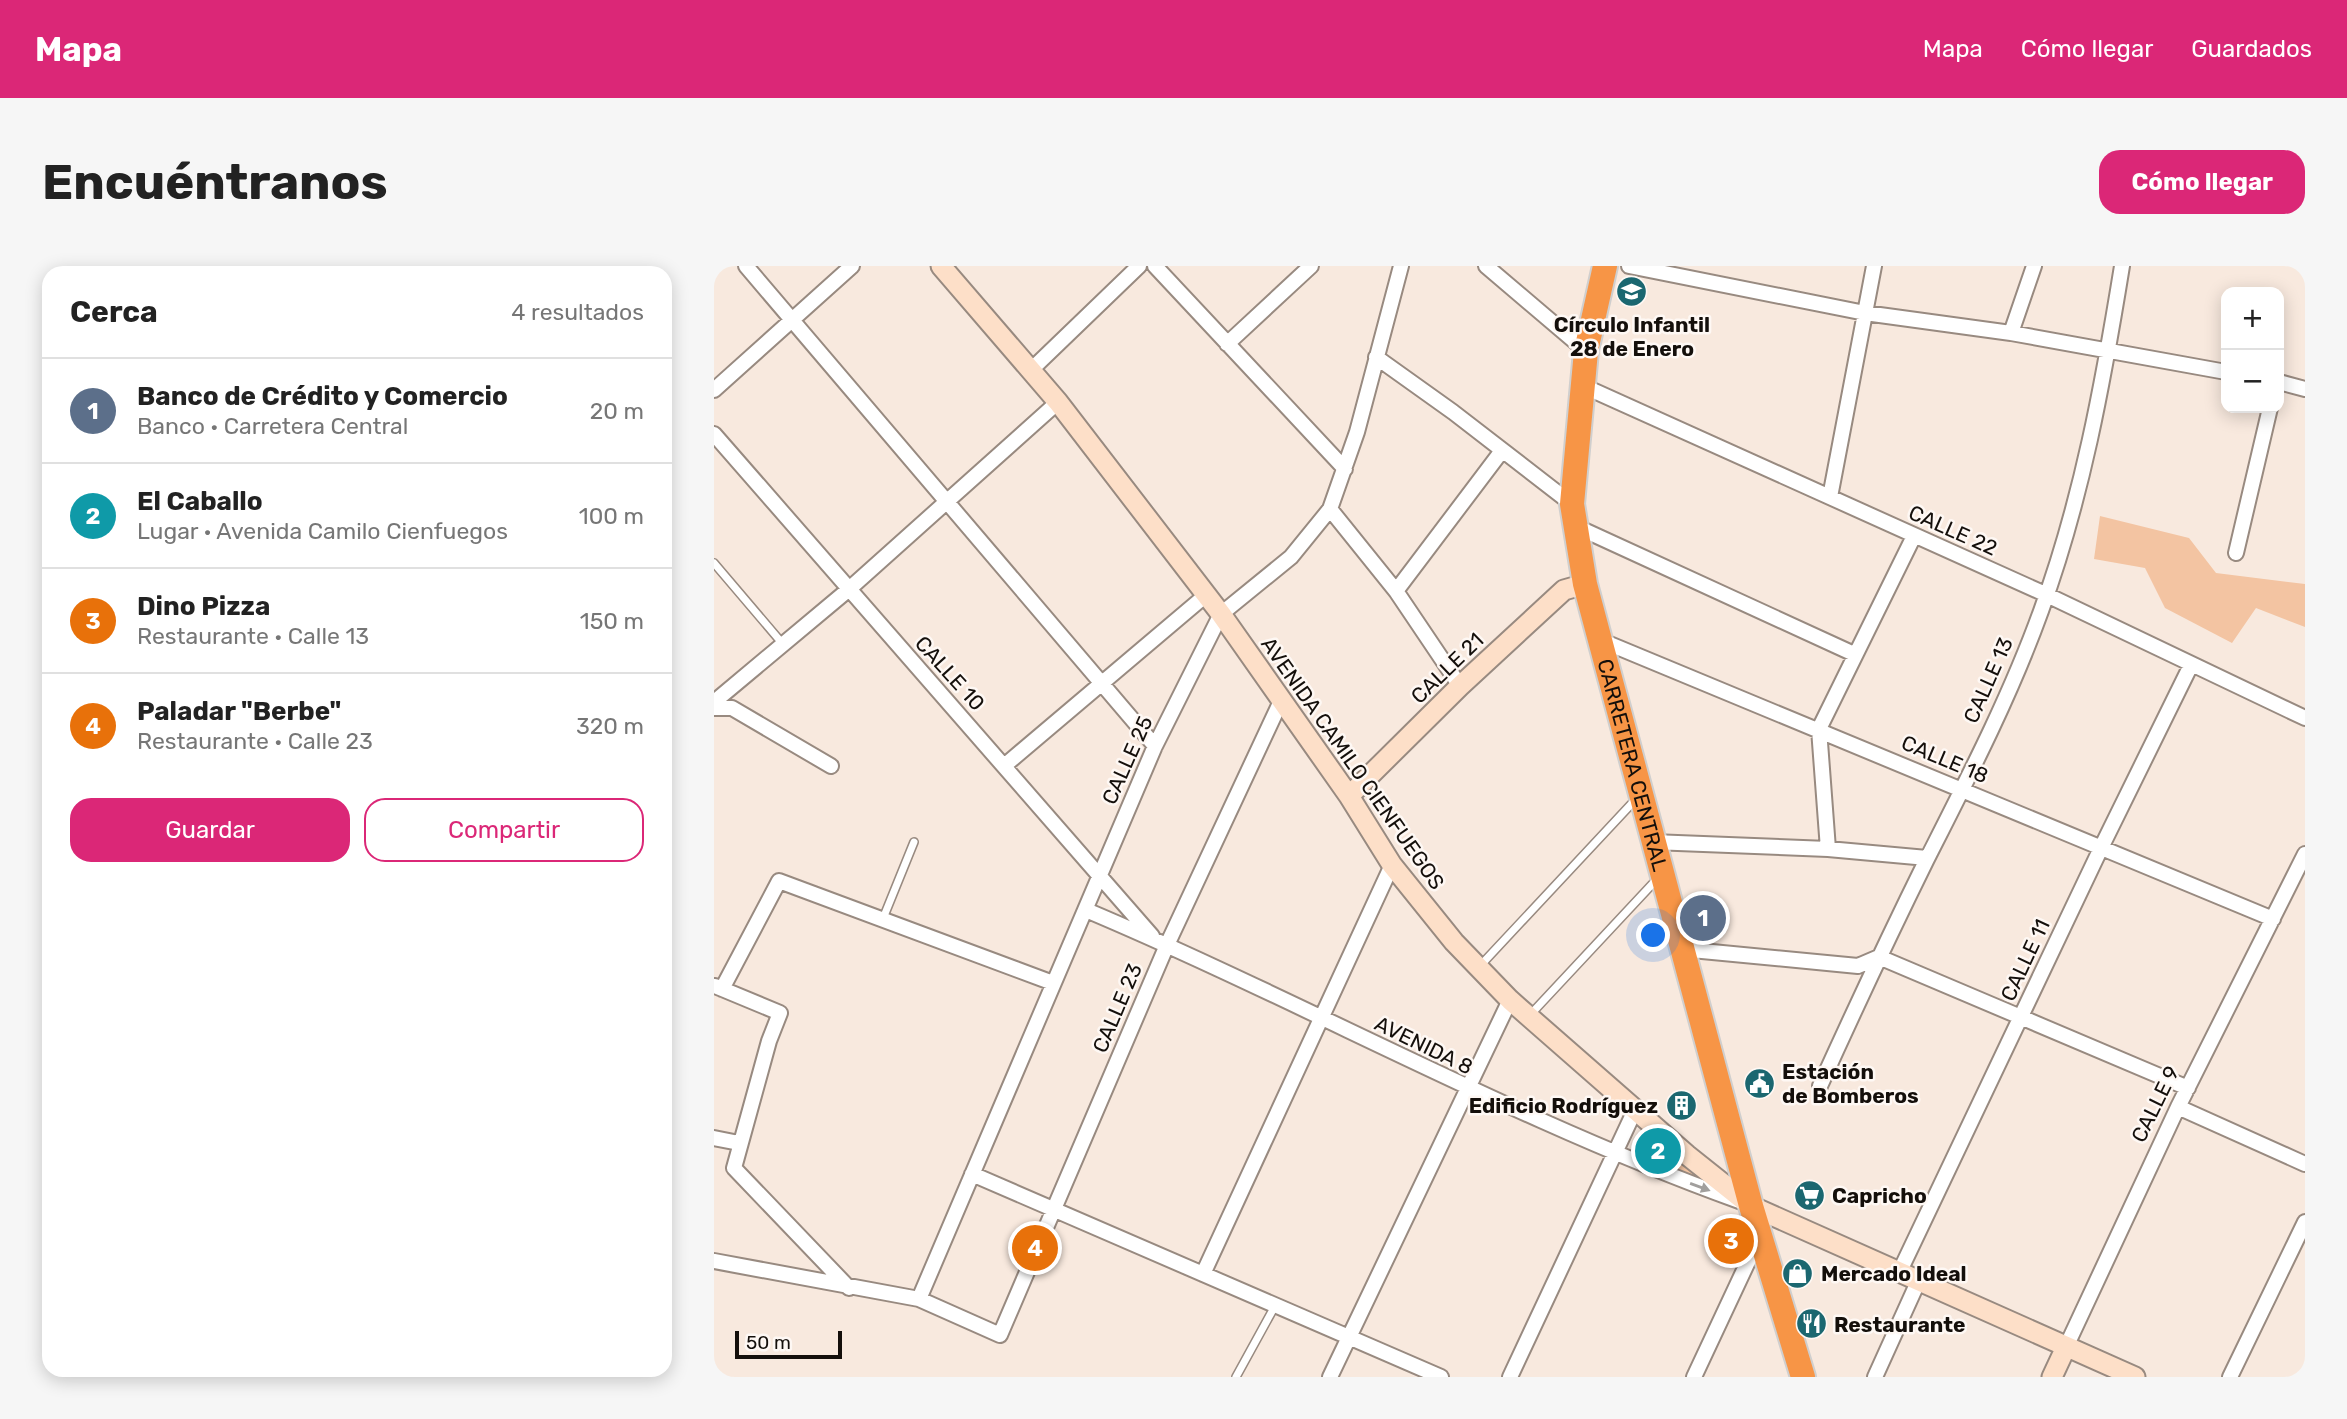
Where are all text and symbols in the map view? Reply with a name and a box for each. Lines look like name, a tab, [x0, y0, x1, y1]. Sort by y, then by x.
text: Mapa	[35, 30, 122, 69]
text: Mapa	[1923, 35, 1983, 63]
text: Cómo llegar	[2021, 35, 2153, 63]
text: Guardados	[2191, 35, 2312, 63]
button: Cómo llegar	[2099, 150, 2305, 214]
text: Encuéntranos	[42, 153, 388, 211]
school or university icon: Círculo Infantil 28 de Enero	[1615, 275, 1649, 309]
map controls	[2221, 287, 2284, 413]
button: +	[2221, 287, 2284, 350]
text: Cerca	[70, 294, 158, 330]
text: 4 resultados	[511, 298, 644, 326]
place label: Círculo Infantil 28 de Enero	[1554, 312, 1710, 361]
button: −	[2221, 350, 2284, 413]
text: Banco de Crédito y Comercio	[137, 381, 508, 412]
text: 1	[87, 397, 99, 425]
text: 20 m	[590, 397, 644, 425]
text: Banco · Carretera Central	[137, 412, 408, 440]
text: El Caballo	[137, 486, 263, 517]
street label: CALLE 22	[1905, 499, 2001, 561]
text: 2	[86, 502, 100, 530]
text: 100 m	[579, 502, 644, 530]
text: Lugar · Avenida Camilo Cienfuegos	[137, 517, 508, 545]
text: Dino Pizza	[137, 591, 270, 622]
text: 3	[85, 607, 101, 635]
text: 150 m	[580, 607, 644, 635]
text: Restaurante · Calle 13	[137, 622, 369, 650]
street label: CALLE 21	[1406, 627, 1488, 709]
street label: CALLE 10	[910, 631, 990, 715]
street label: AVENIDA CAMILO CIENFUEGOS	[1256, 632, 1450, 894]
street label: CALLE 13	[1958, 633, 2018, 727]
street label: CARRETERA CENTRAL	[1593, 656, 1674, 874]
text: Paladar "Berbe"	[137, 696, 341, 727]
text: 4	[85, 712, 101, 740]
text: 320 m	[576, 712, 644, 740]
street label: CALLE 25	[1096, 712, 1158, 808]
text: Restaurante · Calle 23	[137, 727, 373, 755]
street label: CALLE 18	[1898, 730, 1992, 788]
button: Guardar	[70, 798, 350, 862]
button: Compartir	[364, 798, 644, 862]
pin: 1	[1680, 892, 1726, 944]
street label: CALLE 11	[1995, 915, 2055, 1005]
your location	[1636, 918, 1670, 952]
street label: CALLE 23	[1087, 960, 1147, 1056]
street label: AVENIDA 8	[1371, 1011, 1477, 1079]
place label: Estación de Bomberos	[1782, 1059, 1919, 1108]
street label: CALLE 9	[2126, 1062, 2184, 1146]
public building icon: Estación de Bomberos	[1742, 1066, 1776, 1100]
building icon: Edificio Rodríguez	[1664, 1088, 1698, 1122]
place label: Edificio Rodríguez	[1469, 1093, 1658, 1118]
pin: 2	[1635, 1125, 1681, 1177]
supermarket icon: Capricho	[1792, 1178, 1826, 1212]
one-way arrow	[1689, 1182, 1710, 1193]
place label: Capricho	[1832, 1183, 1927, 1208]
pin: 3	[1708, 1215, 1754, 1267]
pin: 4	[1012, 1222, 1058, 1274]
shop icon: Mercado Ideal	[1781, 1256, 1815, 1290]
place label: Mercado Ideal	[1821, 1261, 1967, 1286]
restaurant icon: Restaurante	[1794, 1307, 1828, 1341]
place label: Restaurante	[1834, 1312, 1965, 1337]
scale bar	[735, 1328, 842, 1360]
text: 50 m	[746, 1331, 791, 1354]

